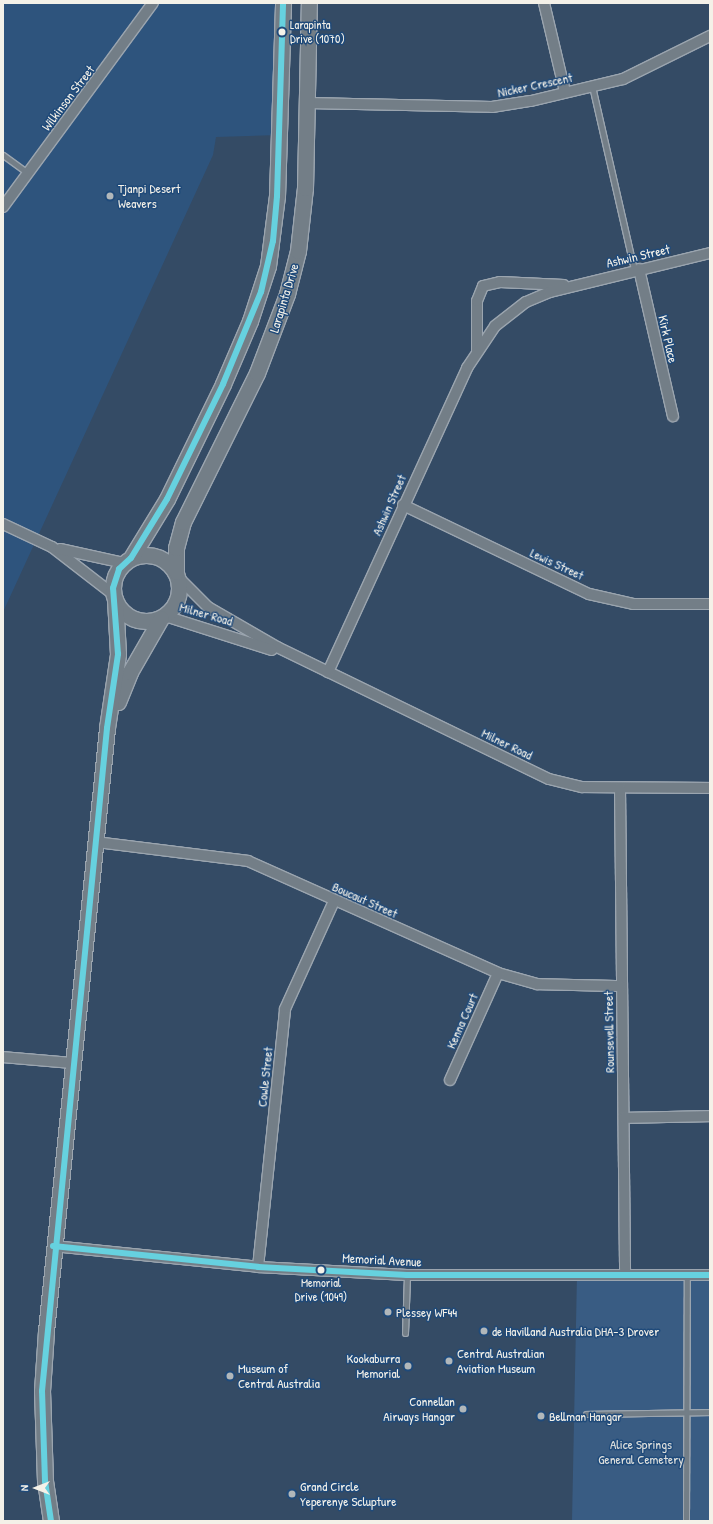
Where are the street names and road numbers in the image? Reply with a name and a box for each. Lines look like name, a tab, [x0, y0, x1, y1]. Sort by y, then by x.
street label: Wilkinson Street	[38, 62, 98, 134]
street label: Nicker Crescent	[496, 69, 574, 101]
street label: Ashwin Street	[605, 241, 671, 271]
street label: Larapinta Drive	[266, 262, 302, 334]
street label: Kirk Place	[655, 314, 681, 364]
street label: Ashwin Street	[369, 472, 409, 538]
street label: Lewis Street	[528, 545, 586, 583]
street label: Milner Road	[178, 599, 234, 629]
street label: Milner Road	[479, 725, 535, 763]
street label: Boucaut Street	[330, 879, 400, 921]
street label: Kenna Court	[443, 991, 481, 1051]
street label: Rounsevell Street	[600, 991, 618, 1073]
street label: Cowle Street	[254, 1046, 276, 1108]
street label: Memorial Avenue	[342, 1250, 422, 1270]

